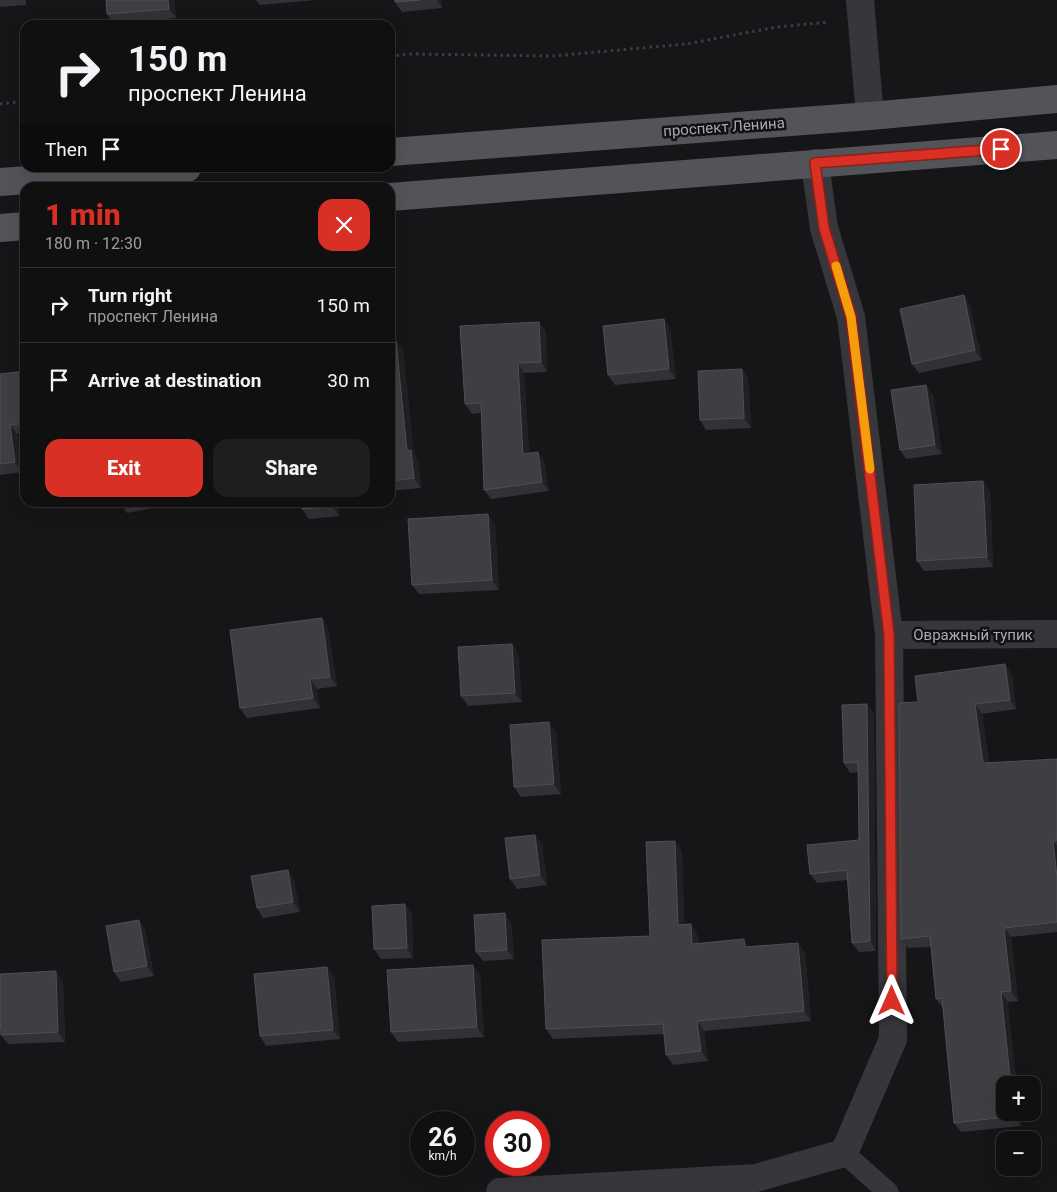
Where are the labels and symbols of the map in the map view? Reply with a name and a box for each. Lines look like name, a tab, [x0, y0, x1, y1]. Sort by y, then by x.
street label: проспект Ленина	[663, 114, 785, 140]
pin	[980, 128, 1022, 170]
street label: Овражный тупик	[913, 626, 1033, 644]
position arrow	[865, 974, 917, 1026]
speed limit sign: 30	[485, 1111, 550, 1176]

